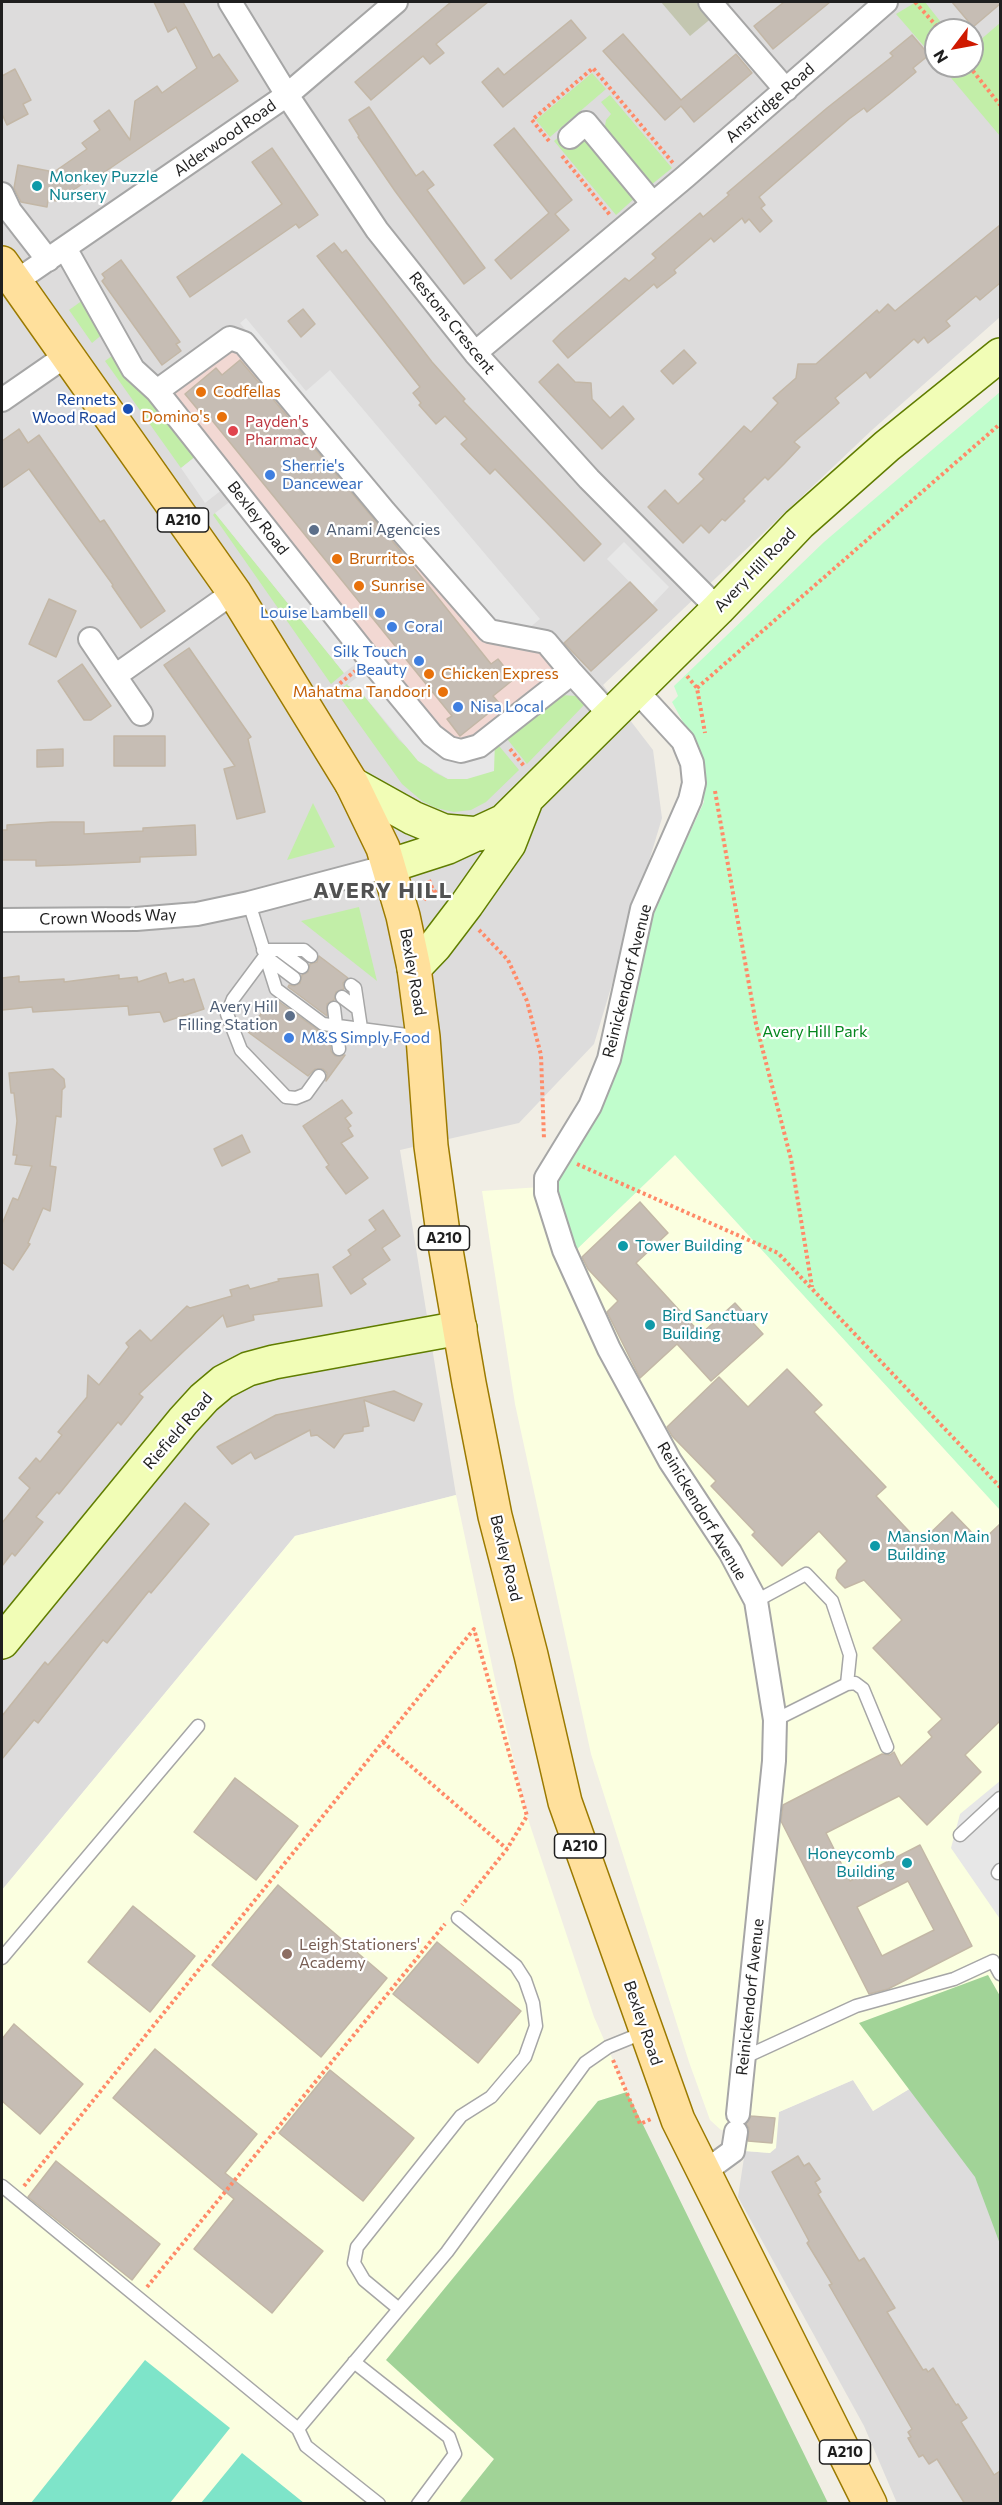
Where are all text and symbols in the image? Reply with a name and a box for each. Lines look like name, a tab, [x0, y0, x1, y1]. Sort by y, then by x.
north arrow	[924, 18, 984, 78]
text: N	[929, 47, 951, 67]
street label: Anstridge Road	[722, 59, 818, 147]
street label: Alderwood Road	[170, 96, 280, 180]
place label: Monkey Puzzle Nursery	[49, 167, 158, 205]
marker: Monkey Puzzle Nursery	[30, 179, 44, 193]
street label: Restons Crescent	[405, 268, 499, 378]
place label: Codfellas	[213, 382, 281, 402]
marker: Codfellas	[194, 385, 208, 399]
place label: Rennets Wood Road	[32, 390, 116, 428]
marker: Rennets Wood Road	[121, 402, 135, 416]
place label: Domino's	[141, 407, 210, 427]
marker: Domino's	[215, 410, 229, 424]
place label: Payden's Pharmacy	[245, 412, 317, 450]
marker: Payden's Pharmacy	[226, 424, 240, 438]
place label: Sherrie's Dancewear	[282, 456, 363, 494]
marker: Sherrie's Dancewear	[263, 468, 277, 482]
street label: Bexley Road	[223, 477, 293, 559]
road number: A210	[158, 508, 208, 532]
place label: Anami Agencies	[326, 520, 440, 540]
marker: Anami Agencies	[307, 523, 321, 537]
street label: Avery Hill Road	[710, 524, 800, 616]
place label: Brurritos	[349, 549, 415, 569]
marker: Brurritos	[330, 552, 344, 566]
place label: Sunrise	[371, 576, 425, 596]
marker: Sunrise	[352, 579, 366, 593]
place label: Louise Lambell	[260, 603, 368, 623]
marker: Louise Lambell	[373, 606, 387, 620]
place label: Coral	[404, 617, 443, 637]
marker: Coral	[385, 620, 399, 634]
place label: Silk Touch Beauty	[333, 642, 407, 680]
marker: Silk Touch Beauty	[412, 654, 426, 668]
place label: Chicken Express	[441, 664, 559, 684]
marker: Chicken Express	[422, 667, 436, 681]
place label: Mahatma Tandoori	[293, 682, 431, 702]
marker: Mahatma Tandoori	[436, 685, 450, 699]
place label: Nisa Local	[470, 697, 544, 717]
marker: Nisa Local	[451, 700, 465, 714]
district label: AVERY HILL	[313, 878, 453, 904]
street label: Reinickendorf Avenue	[599, 902, 655, 1060]
street label: Crown Woods Way	[39, 905, 177, 929]
street label: Bexley Road	[396, 927, 430, 1017]
place label: Avery Hill Filling Station	[178, 997, 278, 1035]
marker: Avery Hill Filling Station	[283, 1009, 297, 1023]
park label: Avery Hill Park	[762, 1022, 868, 1042]
place label: M&S Simply Food	[301, 1028, 430, 1048]
marker: M&S Simply Food	[282, 1031, 296, 1045]
road number: A210	[418, 1226, 470, 1250]
place label: Tower Building	[635, 1236, 742, 1256]
marker: Tower Building	[616, 1239, 630, 1253]
place label: Bird Sanctuary Building	[662, 1306, 768, 1344]
marker: Bird Sanctuary Building	[643, 1318, 657, 1332]
street label: Riefield Road	[139, 1389, 217, 1473]
street label: Reinickendorf Avenue	[653, 1438, 751, 1584]
street label: Bexley Road	[486, 1513, 526, 1603]
place label: Mansion Main Building	[887, 1527, 990, 1565]
marker: Mansion Main Building	[868, 1539, 882, 1553]
road number: A210	[554, 1834, 606, 1858]
place label: Honeycomb Building	[807, 1844, 895, 1882]
marker: Honeycomb Building	[900, 1856, 914, 1870]
street label: Reinickendorf Avenue	[732, 1918, 768, 2076]
place label: Leigh Stationers' Academy	[299, 1935, 420, 1973]
marker: Leigh Stationers' Academy	[280, 1947, 294, 1961]
street label: Bexley Road	[620, 1978, 666, 2068]
road number: A210	[820, 2440, 870, 2464]

